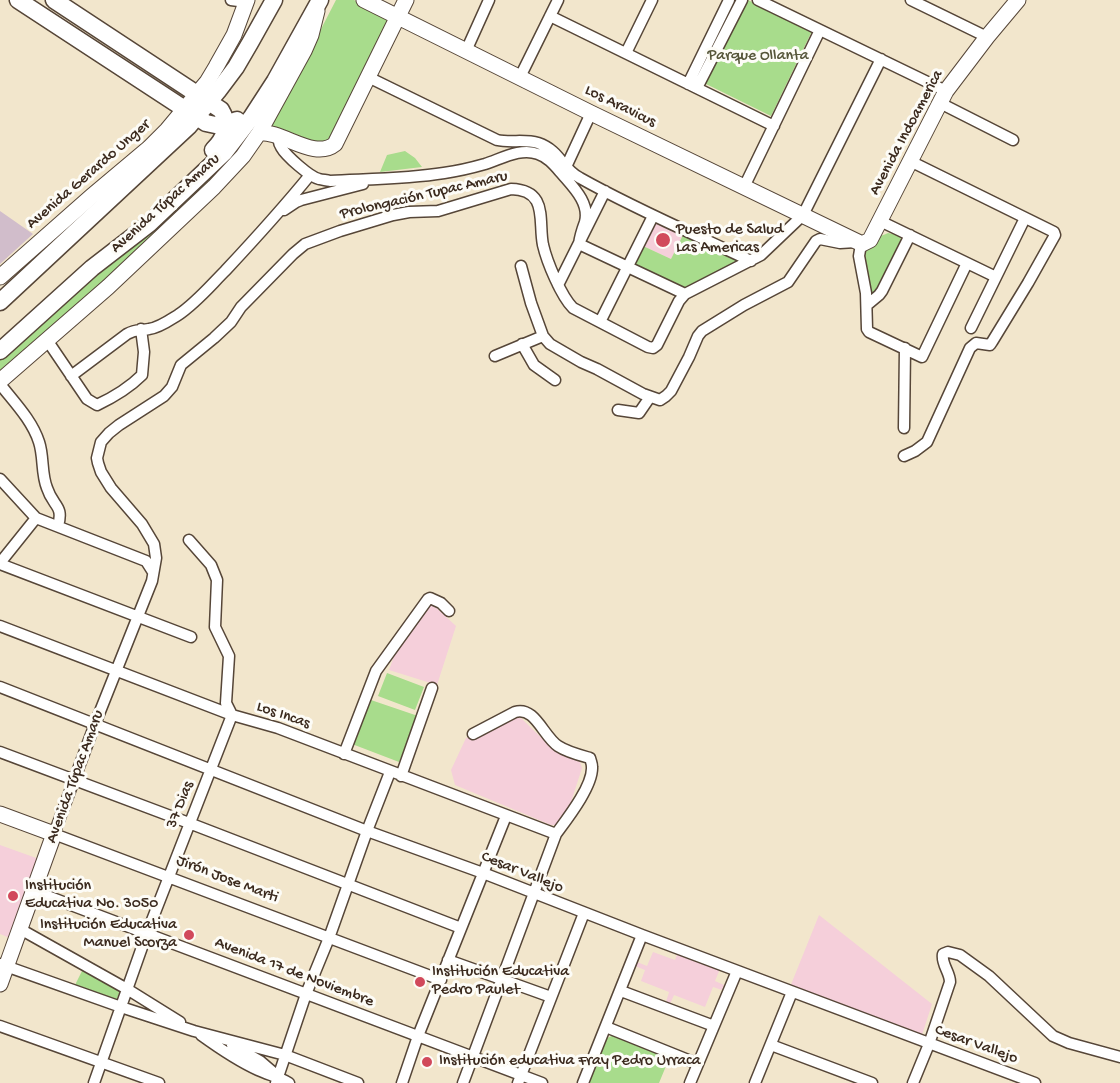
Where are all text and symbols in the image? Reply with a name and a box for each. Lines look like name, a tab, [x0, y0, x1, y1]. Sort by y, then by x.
park label: Parque Ollanta	[707, 47, 809, 67]
street label: Avenida Indoamerica	[866, 67, 948, 199]
street label: Los Aravicus	[581, 81, 659, 133]
street label: Avenida Gerardo Unger	[23, 116, 155, 234]
street label: Avenida Túpac Amaru	[107, 150, 225, 258]
street label: Prolongación Tupac Amaru	[338, 167, 510, 225]
place label: Puesto de Salud Las Americas	[676, 221, 783, 259]
marker: Puesto de Salud Las Americas	[654, 231, 672, 249]
street label: Los Incas	[254, 698, 312, 734]
street label: Avenida Túpac Amaru	[43, 708, 109, 846]
street label: 37 Dias	[163, 779, 199, 831]
street label: Cesar Vallejo	[478, 848, 566, 898]
street label: Jirón Jose Marti	[173, 852, 281, 908]
place label: Institución Educativa No. 3050	[25, 877, 158, 915]
marker: Institución Educativa No. 3050	[6, 889, 20, 903]
place label: Institución Educativa Manuel Scorza	[40, 916, 177, 954]
marker: Institución Educativa Manuel Scorza	[182, 928, 196, 942]
street label: Avenida 17 de Noviembre	[212, 934, 376, 1012]
place label: Institución Educativa Pedro Paulet	[432, 963, 569, 1001]
marker: Institución Educativa Pedro Paulet	[413, 975, 427, 989]
street label: Cesar Vallejo	[932, 1021, 1020, 1069]
place label: Institución educativa Fray Pedro Urraca	[439, 1052, 701, 1072]
marker: Institución educativa Fray Pedro Urraca	[420, 1055, 434, 1069]

